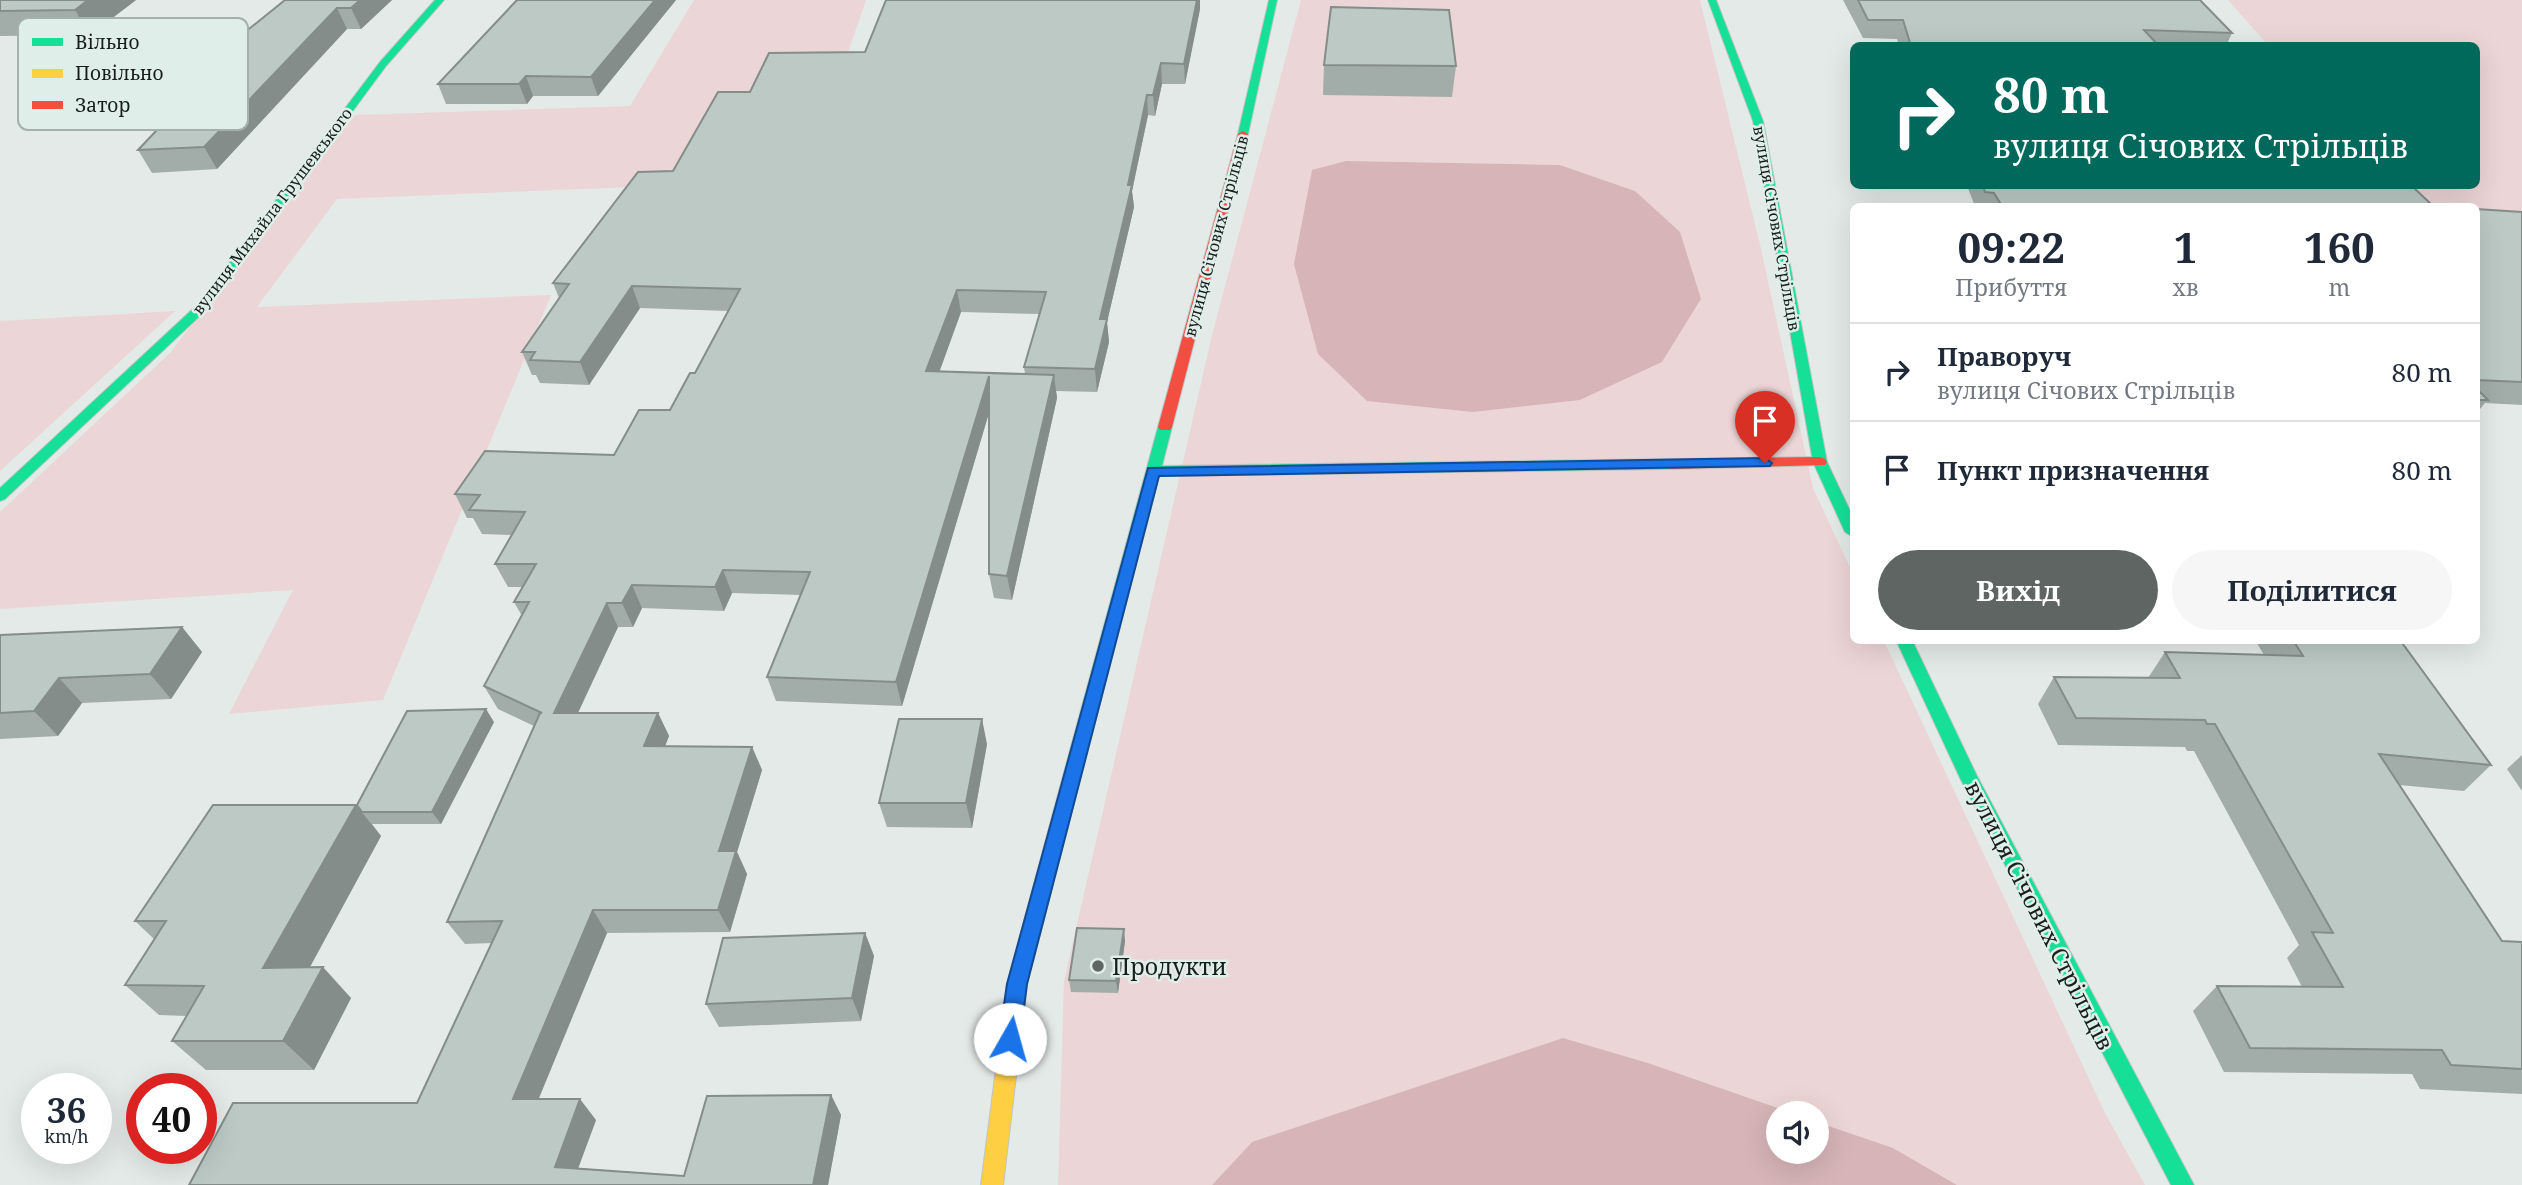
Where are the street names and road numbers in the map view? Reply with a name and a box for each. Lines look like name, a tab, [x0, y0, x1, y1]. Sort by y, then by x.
street label: вулиця Михайла Грушевського	[187, 103, 357, 319]
street label: вулиця Січових Стрільців	[1748, 124, 1806, 332]
street label: вулиця Січових Стрільців	[1179, 133, 1254, 339]
street label: вулиця Січових Стрільців	[1958, 775, 2122, 1055]

